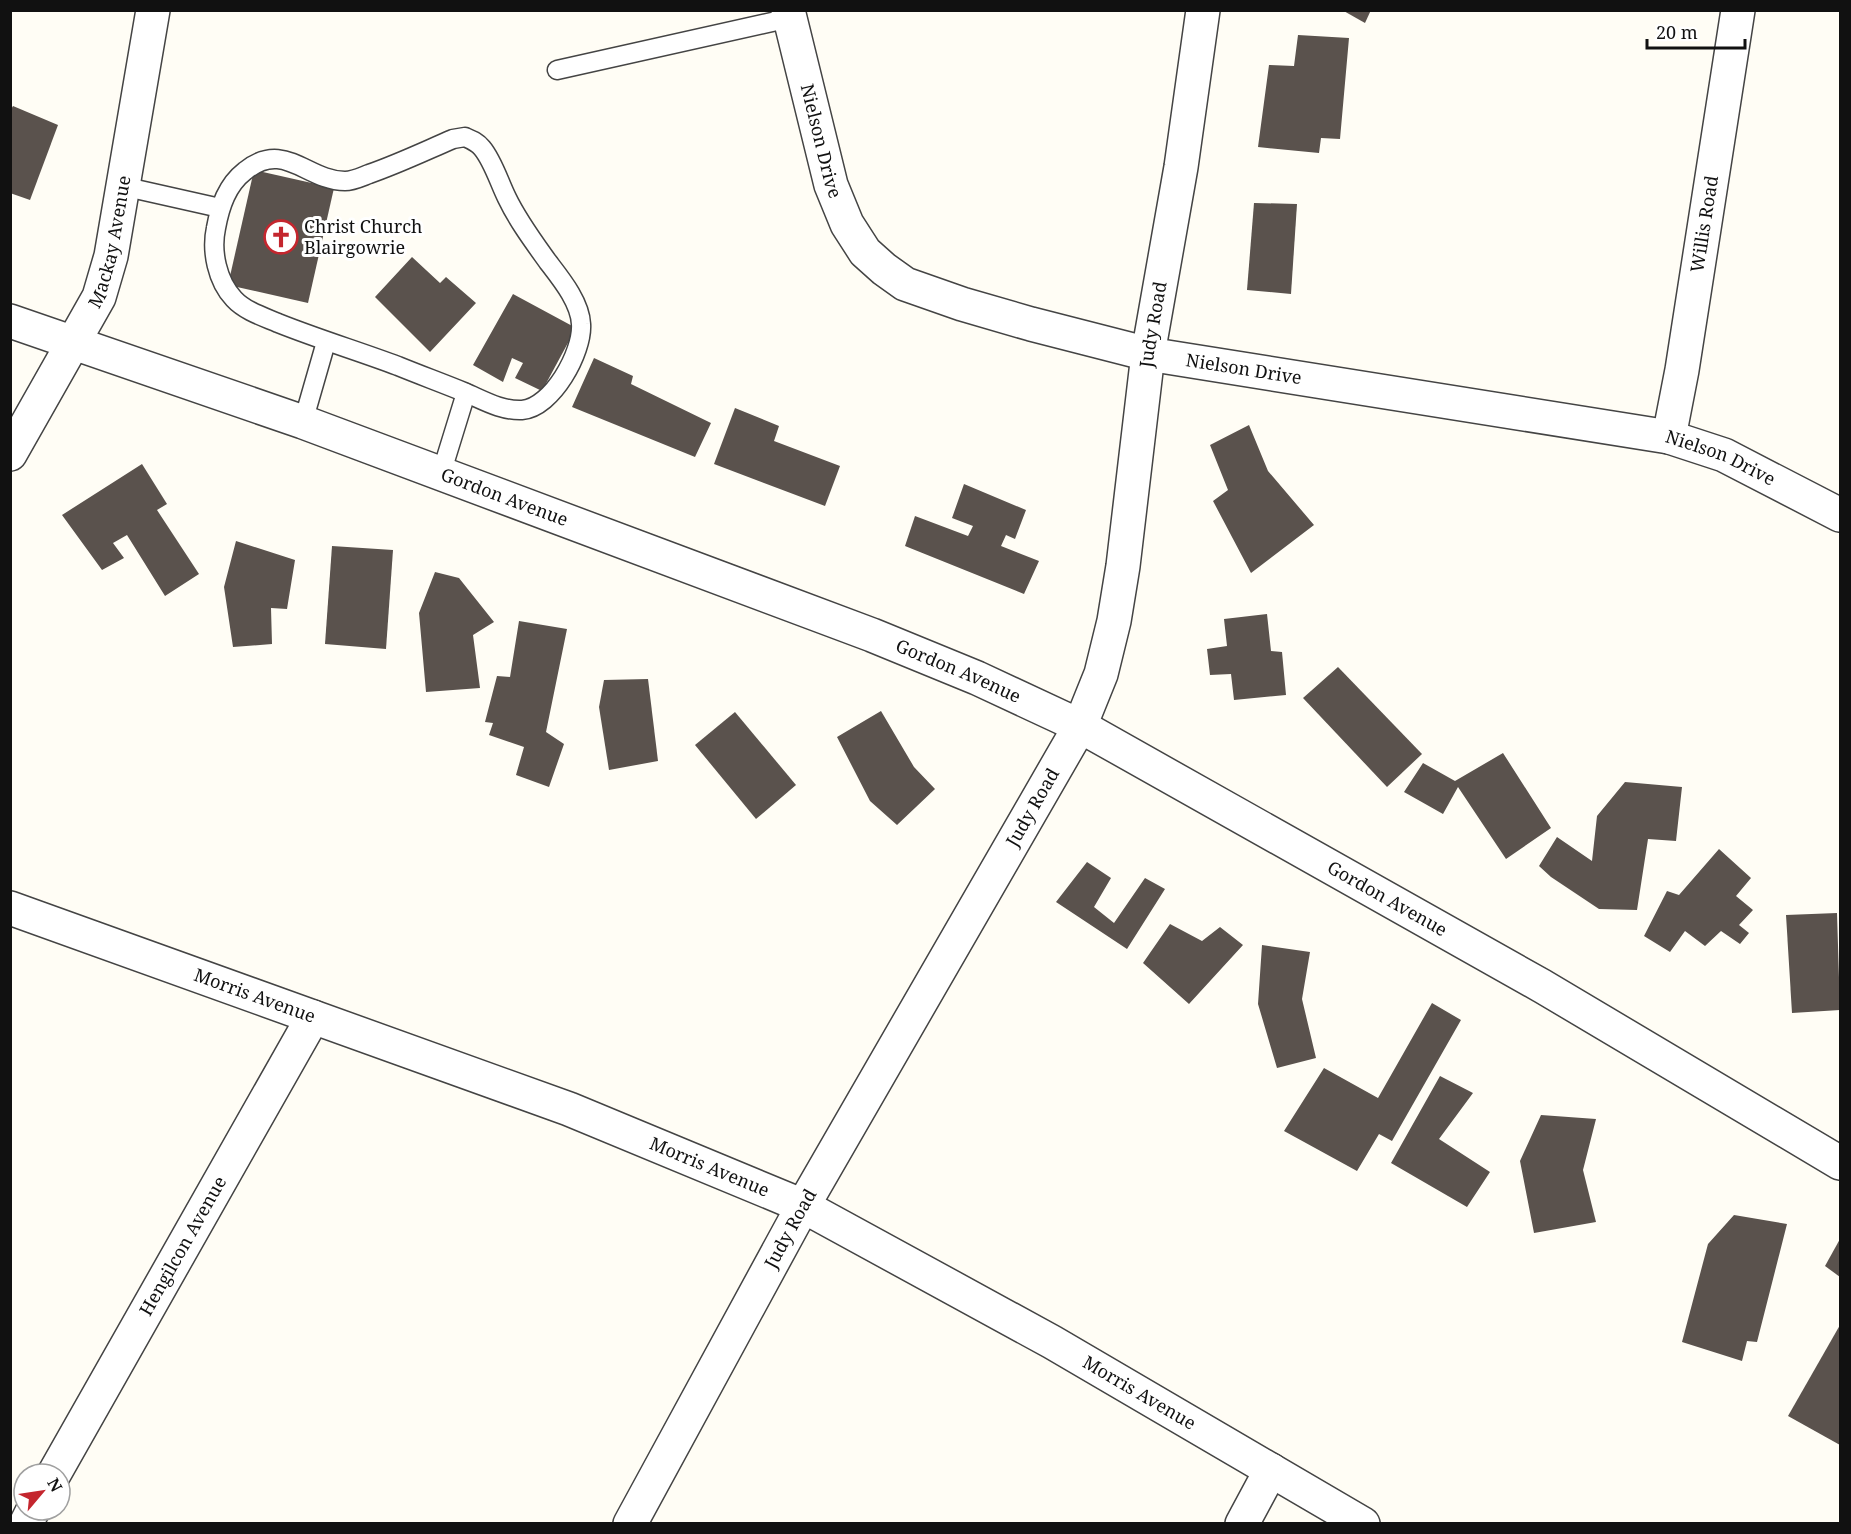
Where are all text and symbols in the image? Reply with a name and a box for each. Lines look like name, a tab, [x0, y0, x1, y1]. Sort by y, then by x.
scale bar	[1647, 12, 1744, 50]
text: 20 m	[1656, 20, 1698, 44]
street label: Nielson Drive	[796, 81, 848, 201]
street label: Mackay Avenue	[82, 173, 136, 312]
street label: Willis Road	[1684, 174, 1723, 274]
place label: Christ Church Blairgowrie	[304, 214, 423, 259]
church icon: Christ Church Blairgowrie	[263, 219, 299, 255]
street label: Judy Road	[1133, 279, 1172, 370]
street label: Nielson Drive	[1184, 347, 1304, 389]
street label: Nielson Drive	[1663, 424, 1780, 491]
street label: Gordon Avenue	[438, 462, 572, 531]
street label: Gordon Avenue	[892, 633, 1025, 708]
street label: Judy Road	[999, 763, 1064, 852]
street label: Gordon Avenue	[1323, 855, 1452, 941]
street label: Morris Avenue	[191, 962, 319, 1028]
street label: Morris Avenue	[646, 1131, 773, 1202]
street label: Hengilcon Avenue	[133, 1172, 231, 1320]
street label: Judy Road	[758, 1184, 821, 1273]
street label: Morris Avenue	[1079, 1350, 1201, 1435]
north arrow	[12, 1462, 72, 1522]
text: N	[42, 1474, 68, 1496]

